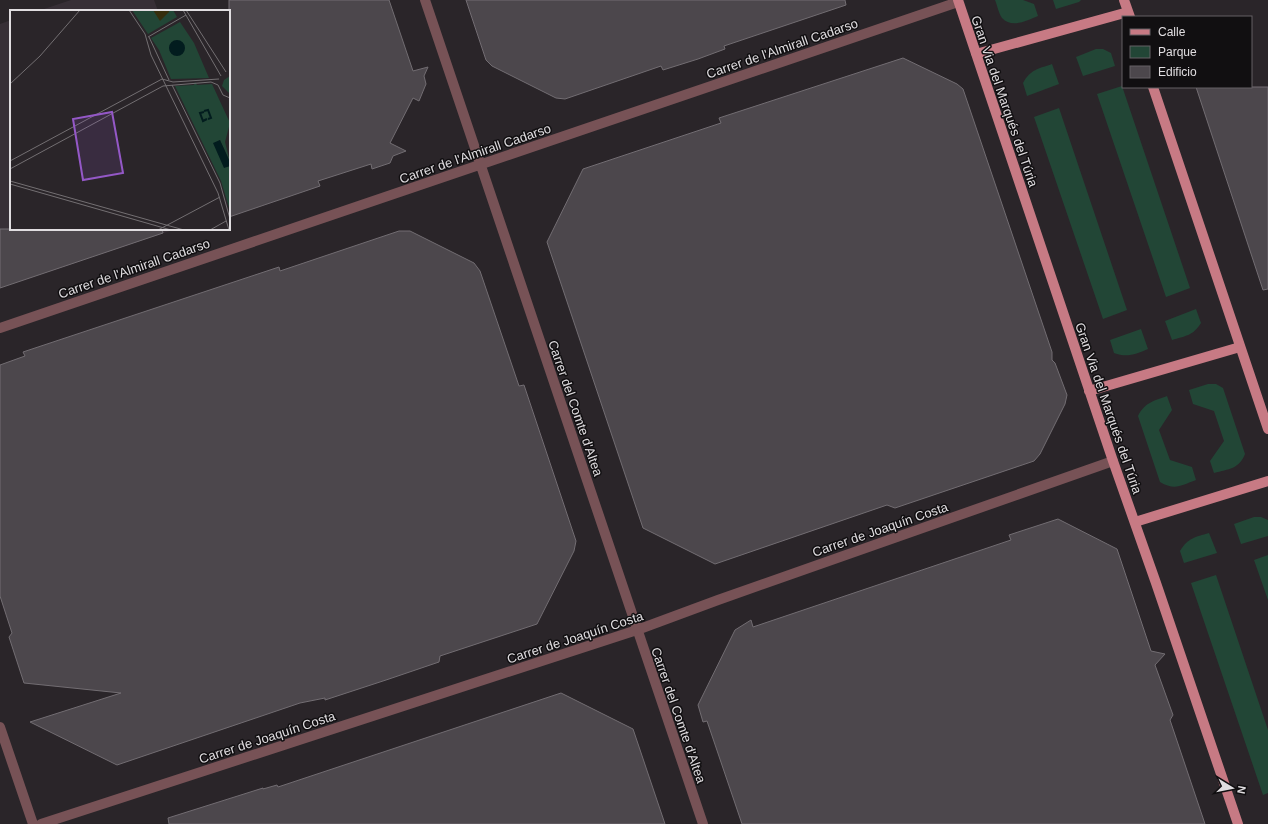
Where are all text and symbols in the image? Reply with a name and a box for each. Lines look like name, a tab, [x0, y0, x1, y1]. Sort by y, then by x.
inset map	[10, 10, 230, 230]
street label: Gran Via del Marqués del Túria	[968, 14, 1041, 190]
street label: Carrer de l'Almirall Cadarso	[704, 15, 860, 81]
legend	[1122, 16, 1252, 88]
text: Calle	[1158, 25, 1186, 39]
text: Parque	[1158, 45, 1197, 59]
text: Edificio	[1158, 65, 1197, 79]
street label: Carrer de l'Almirall Cadarso	[397, 120, 553, 186]
street label: Carrer de l'Almirall Cadarso	[56, 235, 212, 301]
street label: Gran Via del Marqués del Túria	[1072, 321, 1145, 497]
street label: Carrer del Comte d'Altea	[545, 338, 606, 479]
street label: Carrer de Joaquín Costa	[810, 499, 951, 560]
street label: Carrer de Joaquín Costa	[505, 608, 646, 667]
street label: Carrer del Comte d'Altea	[648, 645, 709, 786]
street label: Carrer de Joaquín Costa	[197, 708, 338, 767]
north arrow	[1212, 768, 1252, 808]
text: N	[1235, 785, 1248, 795]

